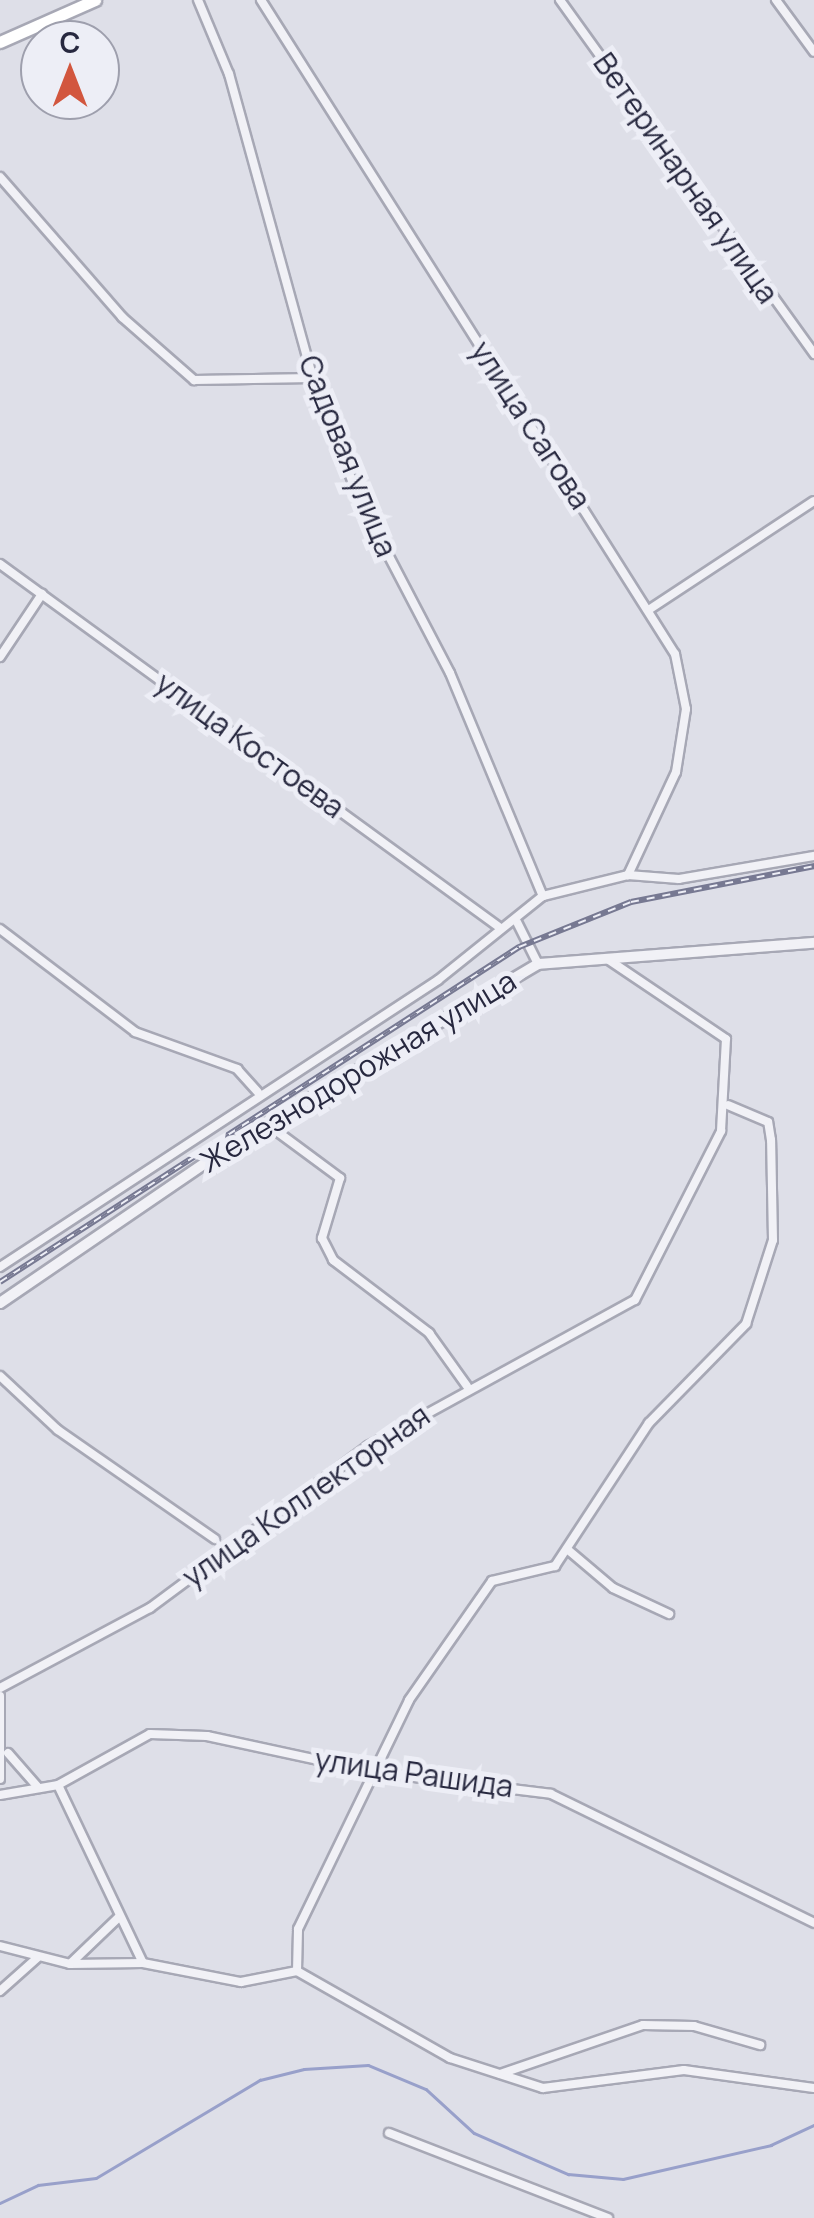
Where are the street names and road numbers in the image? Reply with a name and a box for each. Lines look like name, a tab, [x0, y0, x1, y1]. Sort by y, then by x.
street label: Ветеринарная улица	[586, 46, 786, 310]
street label: улица Сагова	[463, 334, 599, 516]
street label: Садовая улица	[291, 350, 405, 562]
street label: улица Костоева	[149, 665, 351, 825]
street label: Железнодорожная улица	[194, 962, 522, 1180]
street label: улица Коллекторная	[175, 1397, 437, 1595]
street label: улица Рашида	[312, 1741, 516, 1805]

